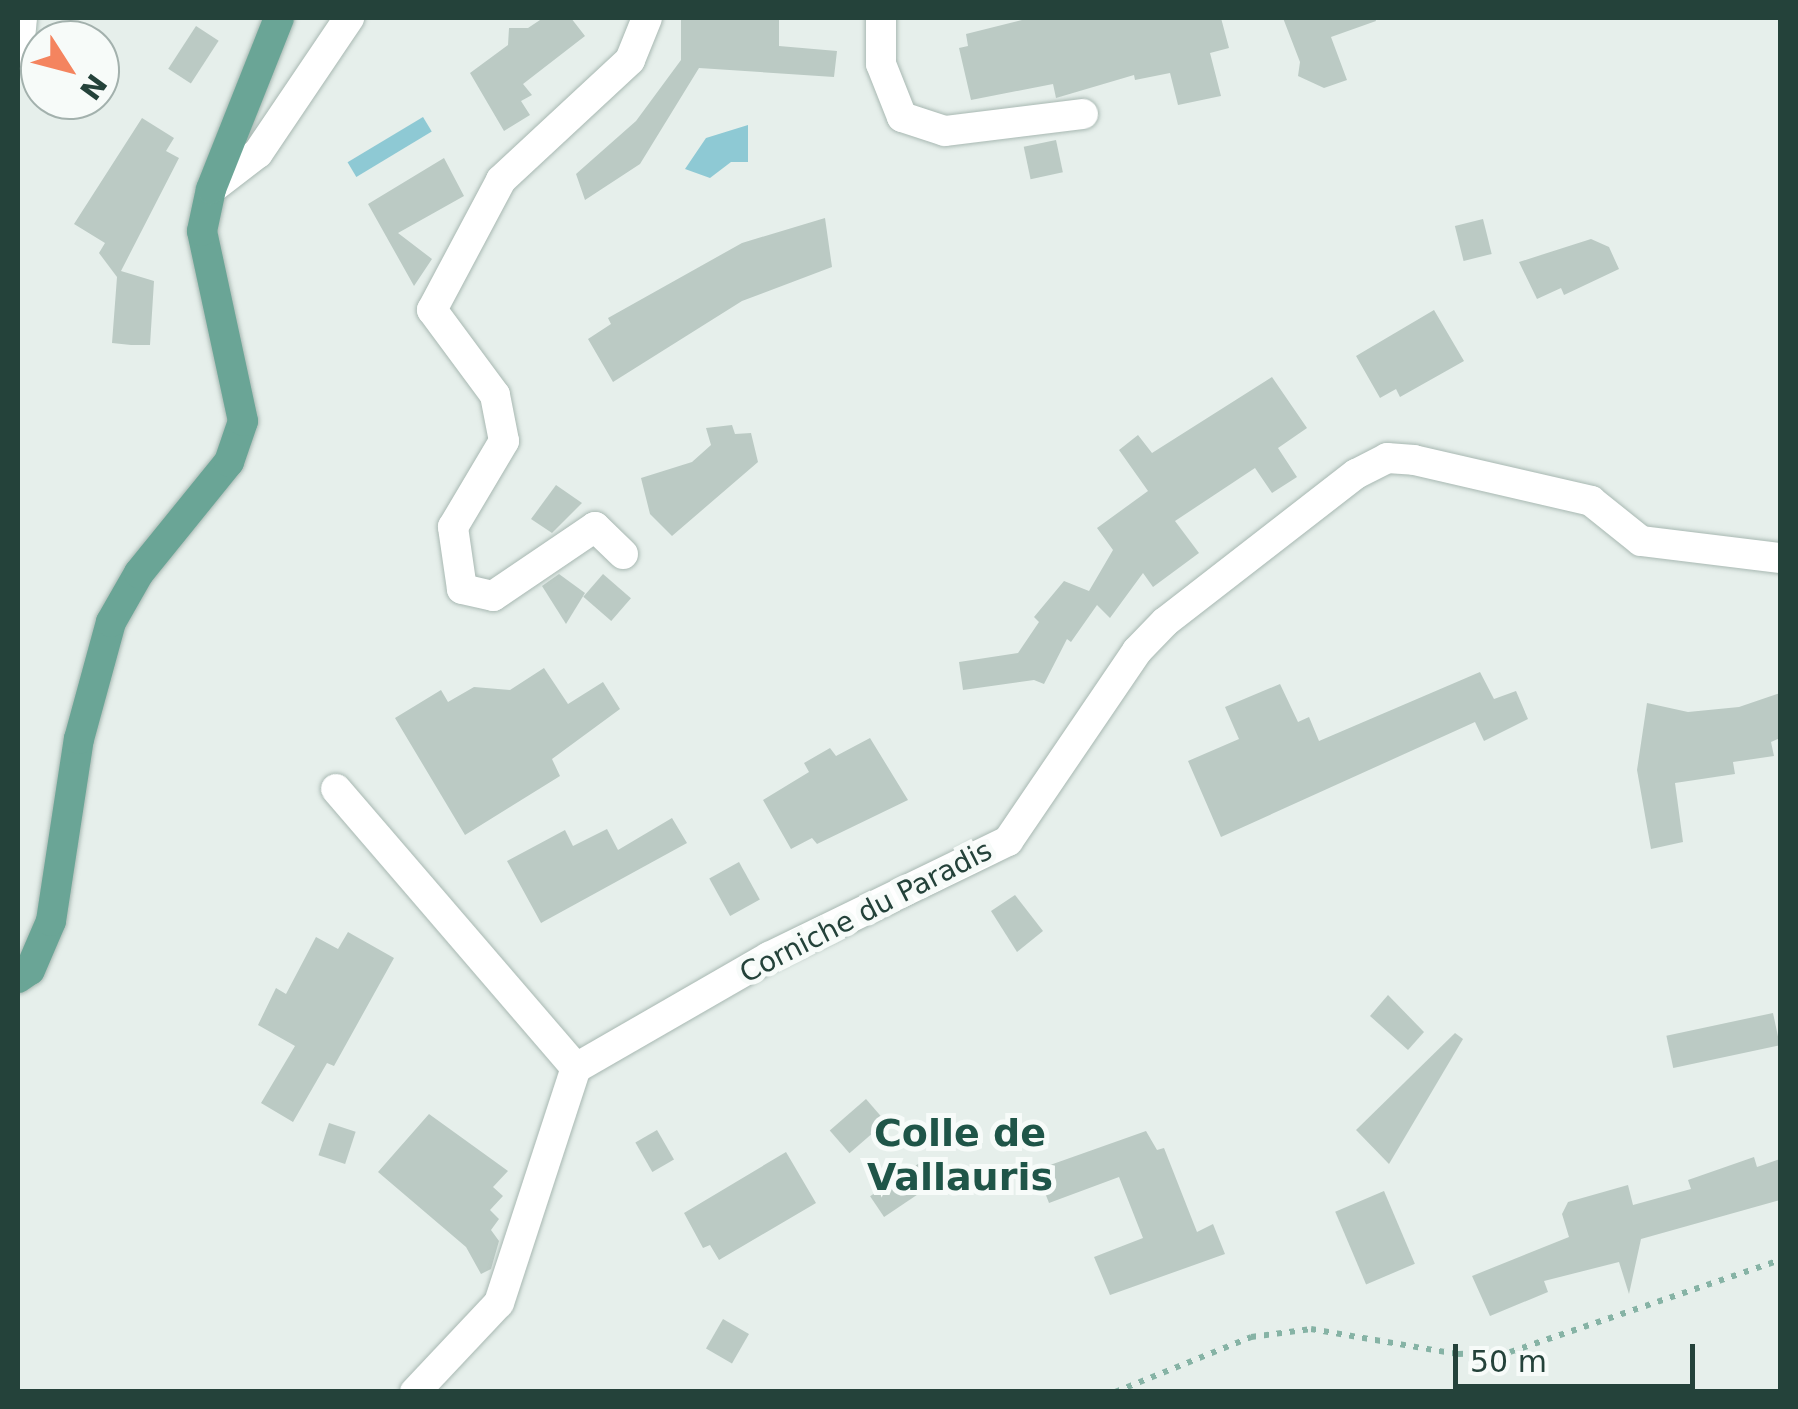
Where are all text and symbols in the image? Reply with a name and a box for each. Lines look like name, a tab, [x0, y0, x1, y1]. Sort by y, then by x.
north arrow	[20, 20, 120, 120]
text: N	[73, 68, 113, 106]
street label: Corniche du Paradis	[734, 834, 998, 990]
district label: Colle de Vallauris	[867, 1111, 1053, 1200]
scale bar	[1458, 1324, 1700, 1386]
text: 50 m	[1470, 1344, 1547, 1379]

